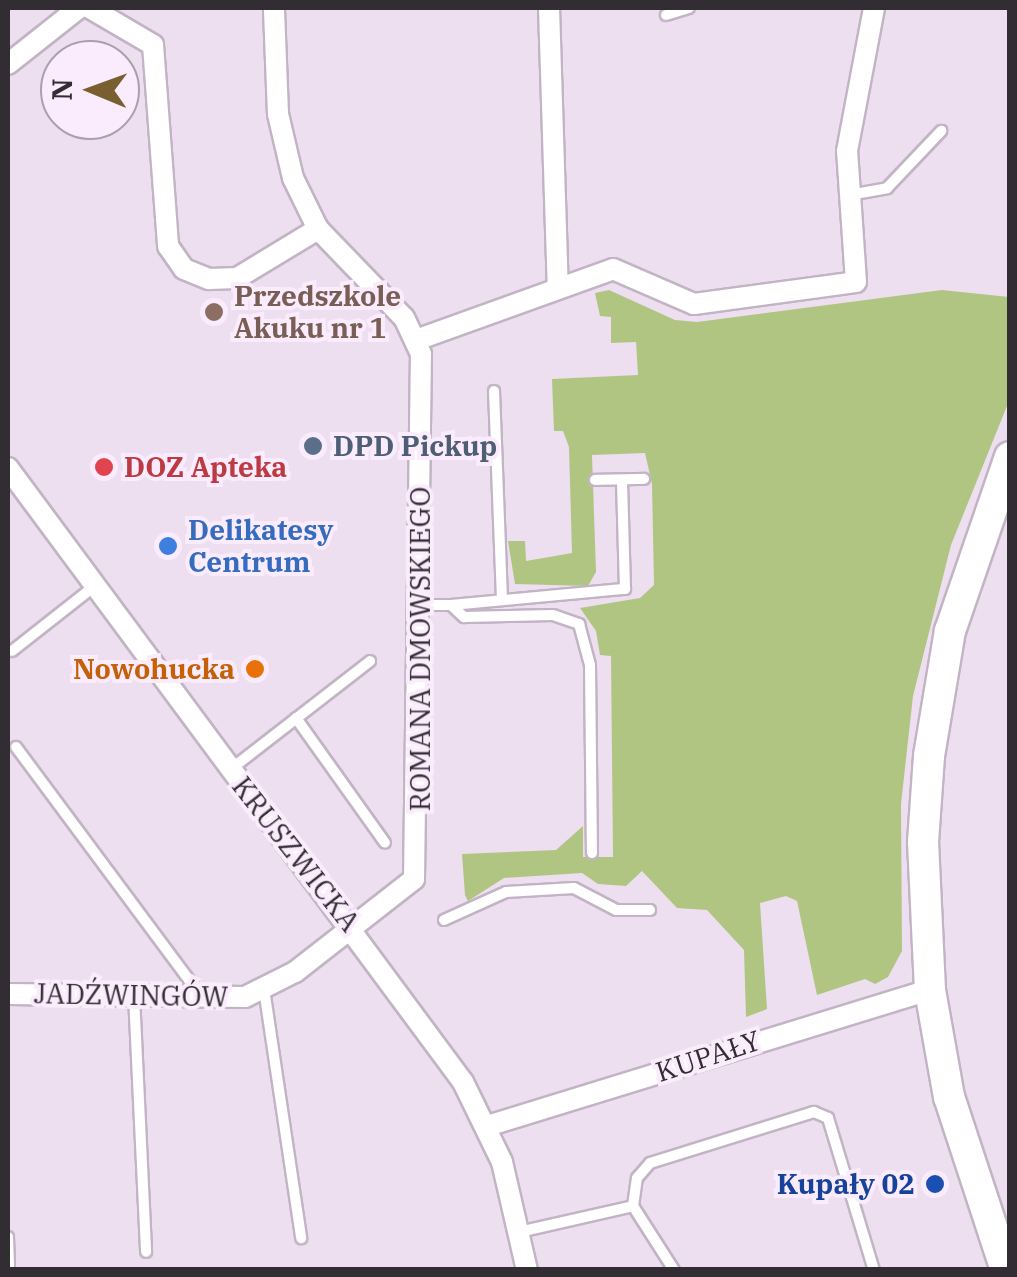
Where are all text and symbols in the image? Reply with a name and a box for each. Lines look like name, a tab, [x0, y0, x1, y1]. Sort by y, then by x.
north arrow	[40, 40, 140, 140]
text: N	[43, 78, 80, 101]
place label: Przedszkole Akuku nr 1	[234, 279, 401, 345]
marker: Przedszkole Akuku nr 1	[203, 301, 225, 323]
place label: DPD Pickup	[333, 429, 497, 463]
marker: DPD Pickup	[302, 435, 324, 457]
place label: DOZ Apteka	[124, 450, 287, 484]
marker: DOZ Apteka	[93, 456, 115, 478]
street label: ROMANA DMOWSKIEGO	[403, 487, 437, 811]
place label: Delikatesy Centrum	[188, 513, 333, 579]
marker: Delikatesy Centrum	[157, 535, 179, 557]
place label: Nowohucka	[73, 652, 235, 686]
marker: Nowohucka	[244, 658, 266, 680]
street label: KRUSZWICKA	[225, 770, 367, 938]
street label: JADŹWINGÓW	[33, 977, 229, 1013]
street label: KUPAŁY	[651, 1023, 765, 1089]
place label: Kupały 02	[777, 1167, 915, 1201]
marker: Kupały 02	[924, 1173, 946, 1195]

